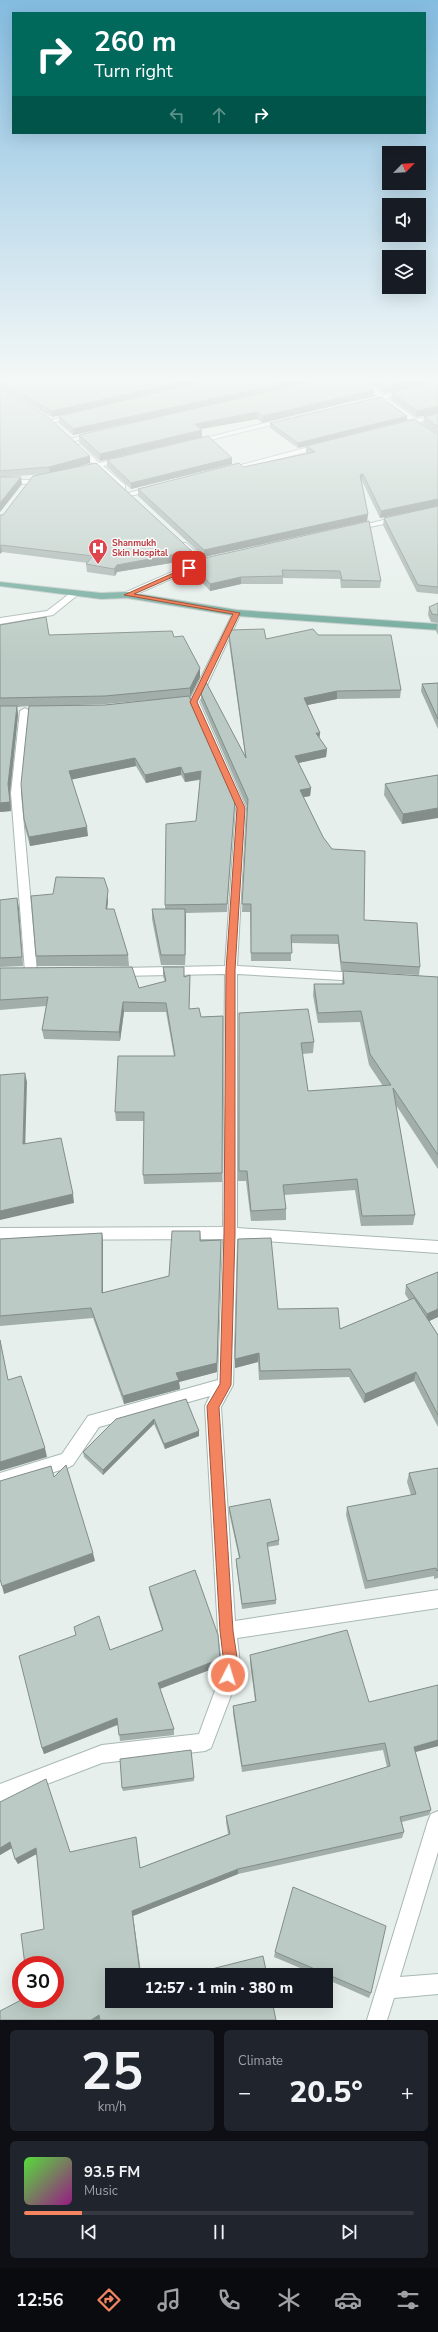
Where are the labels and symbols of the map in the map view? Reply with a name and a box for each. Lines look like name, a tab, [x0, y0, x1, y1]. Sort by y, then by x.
north arrow	[382, 146, 426, 190]
hospital icon: Shanmukh Skin Hospital	[87, 537, 109, 565]
place label: Shanmukh Skin Hospital	[112, 537, 168, 559]
pin	[172, 551, 206, 585]
position arrow	[207, 1654, 249, 1696]
speed limit sign: 30	[12, 1956, 64, 2008]

